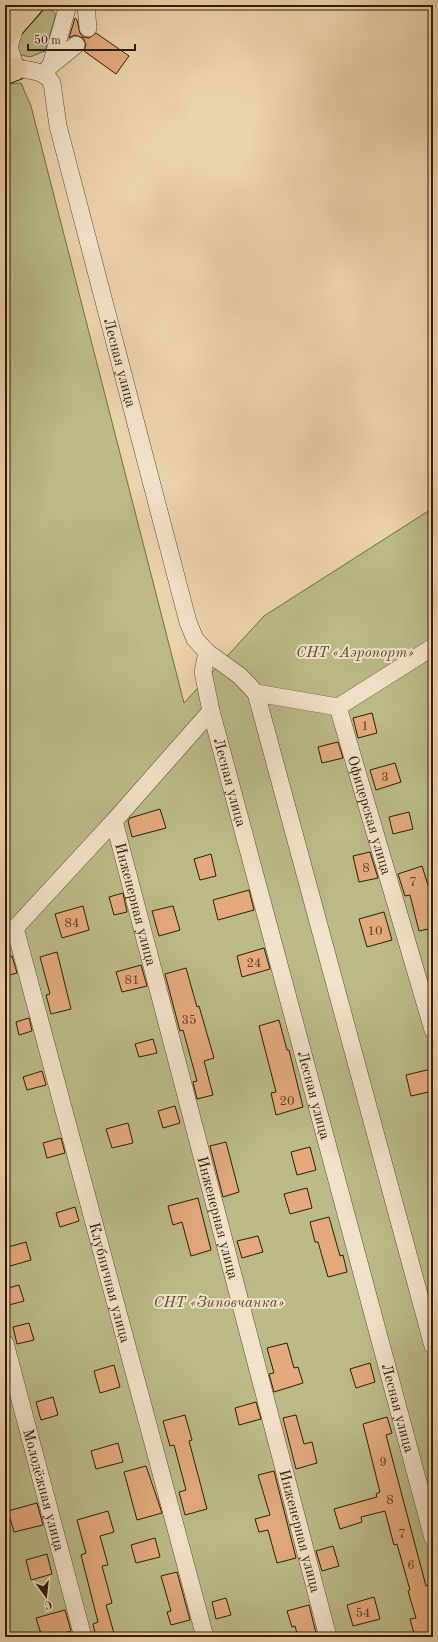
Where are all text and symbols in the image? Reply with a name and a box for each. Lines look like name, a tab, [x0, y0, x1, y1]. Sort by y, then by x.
scale bar	[28, 26, 135, 52]
text: 50 m	[34, 34, 61, 47]
street label: Лесная улица	[100, 317, 138, 410]
park label: СНТ «Аэропорт»	[296, 646, 414, 661]
house number: 1	[361, 720, 369, 733]
street label: Лесная улица	[210, 737, 248, 829]
street label: Офицерская улица	[344, 754, 393, 877]
house number: 3	[381, 771, 389, 784]
street label: Инженерная улица	[111, 841, 158, 968]
house number: 8	[362, 862, 370, 875]
house number: 7	[409, 876, 417, 889]
house number: 84	[64, 917, 80, 930]
house number: 10	[367, 925, 383, 938]
house number: 24	[246, 957, 262, 970]
house number: 81	[124, 974, 140, 987]
house number: 35	[181, 1014, 197, 1027]
street label: Лесная улица	[294, 1050, 332, 1142]
house number: 20	[279, 1095, 295, 1108]
street label: Инженерная улица	[193, 1155, 240, 1282]
street label: Клубничная улица	[85, 1221, 132, 1345]
park label: СНТ «Зиповчанка»	[154, 1295, 284, 1311]
street label: Лесная улица	[378, 1363, 416, 1455]
street label: Молодёжная улица	[19, 1428, 66, 1554]
house number: 9	[379, 1456, 387, 1469]
street label: Инженерная улица	[275, 1468, 322, 1595]
house number: 8	[386, 1494, 394, 1507]
house number: 7	[398, 1528, 406, 1541]
house number: 6	[407, 1559, 415, 1572]
north arrow	[26, 1576, 66, 1616]
text: С	[43, 1598, 53, 1610]
house number: 54	[355, 1607, 371, 1620]

